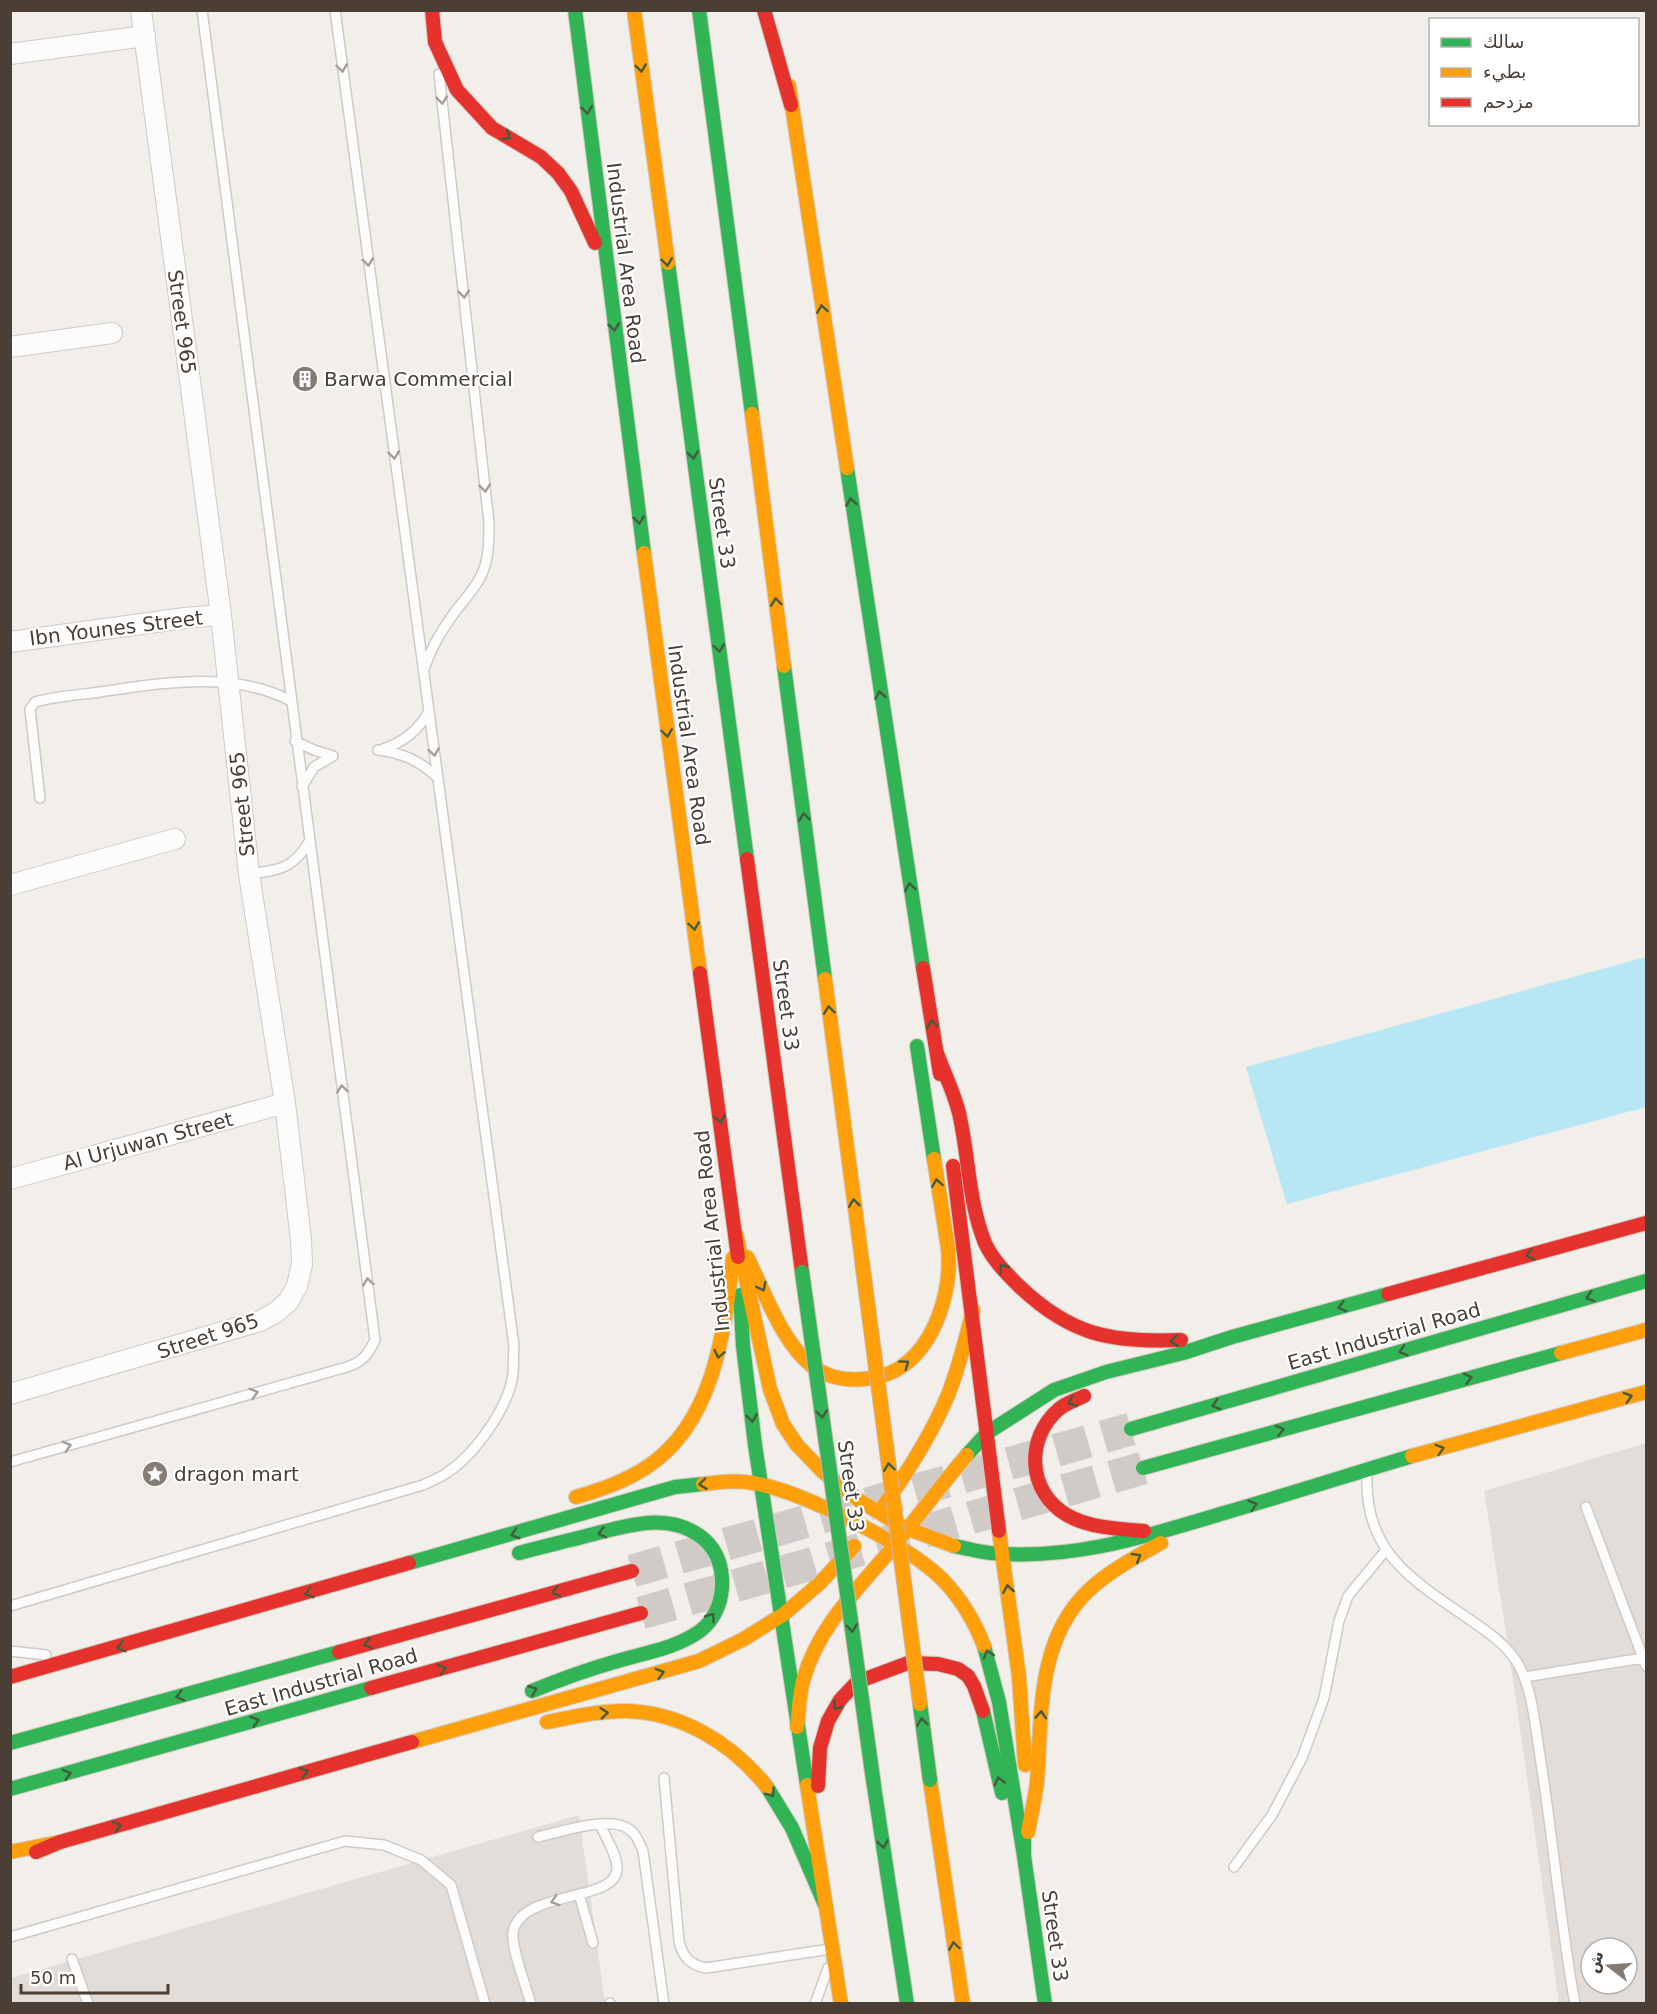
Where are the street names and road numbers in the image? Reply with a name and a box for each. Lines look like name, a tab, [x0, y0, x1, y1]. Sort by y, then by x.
street label: Industrial Area Road	[602, 161, 650, 365]
street label: Street 965	[163, 268, 201, 376]
street label: Street 33	[704, 475, 740, 571]
street label: Ibn Younes Street	[28, 605, 204, 651]
street label: Industrial Area Road	[663, 643, 715, 847]
street label: Street 965	[225, 750, 259, 858]
street label: Street 33	[768, 957, 804, 1053]
street label: Al Urjuwan Street	[60, 1107, 236, 1175]
street label: Industrial Area Road	[689, 1129, 735, 1333]
street label: East Industrial Road	[1285, 1297, 1483, 1375]
street label: Street 965	[154, 1308, 262, 1364]
street label: Street 33	[833, 1438, 869, 1534]
street label: East Industrial Road	[222, 1643, 420, 1721]
street label: Street 33	[1037, 1888, 1073, 1984]

